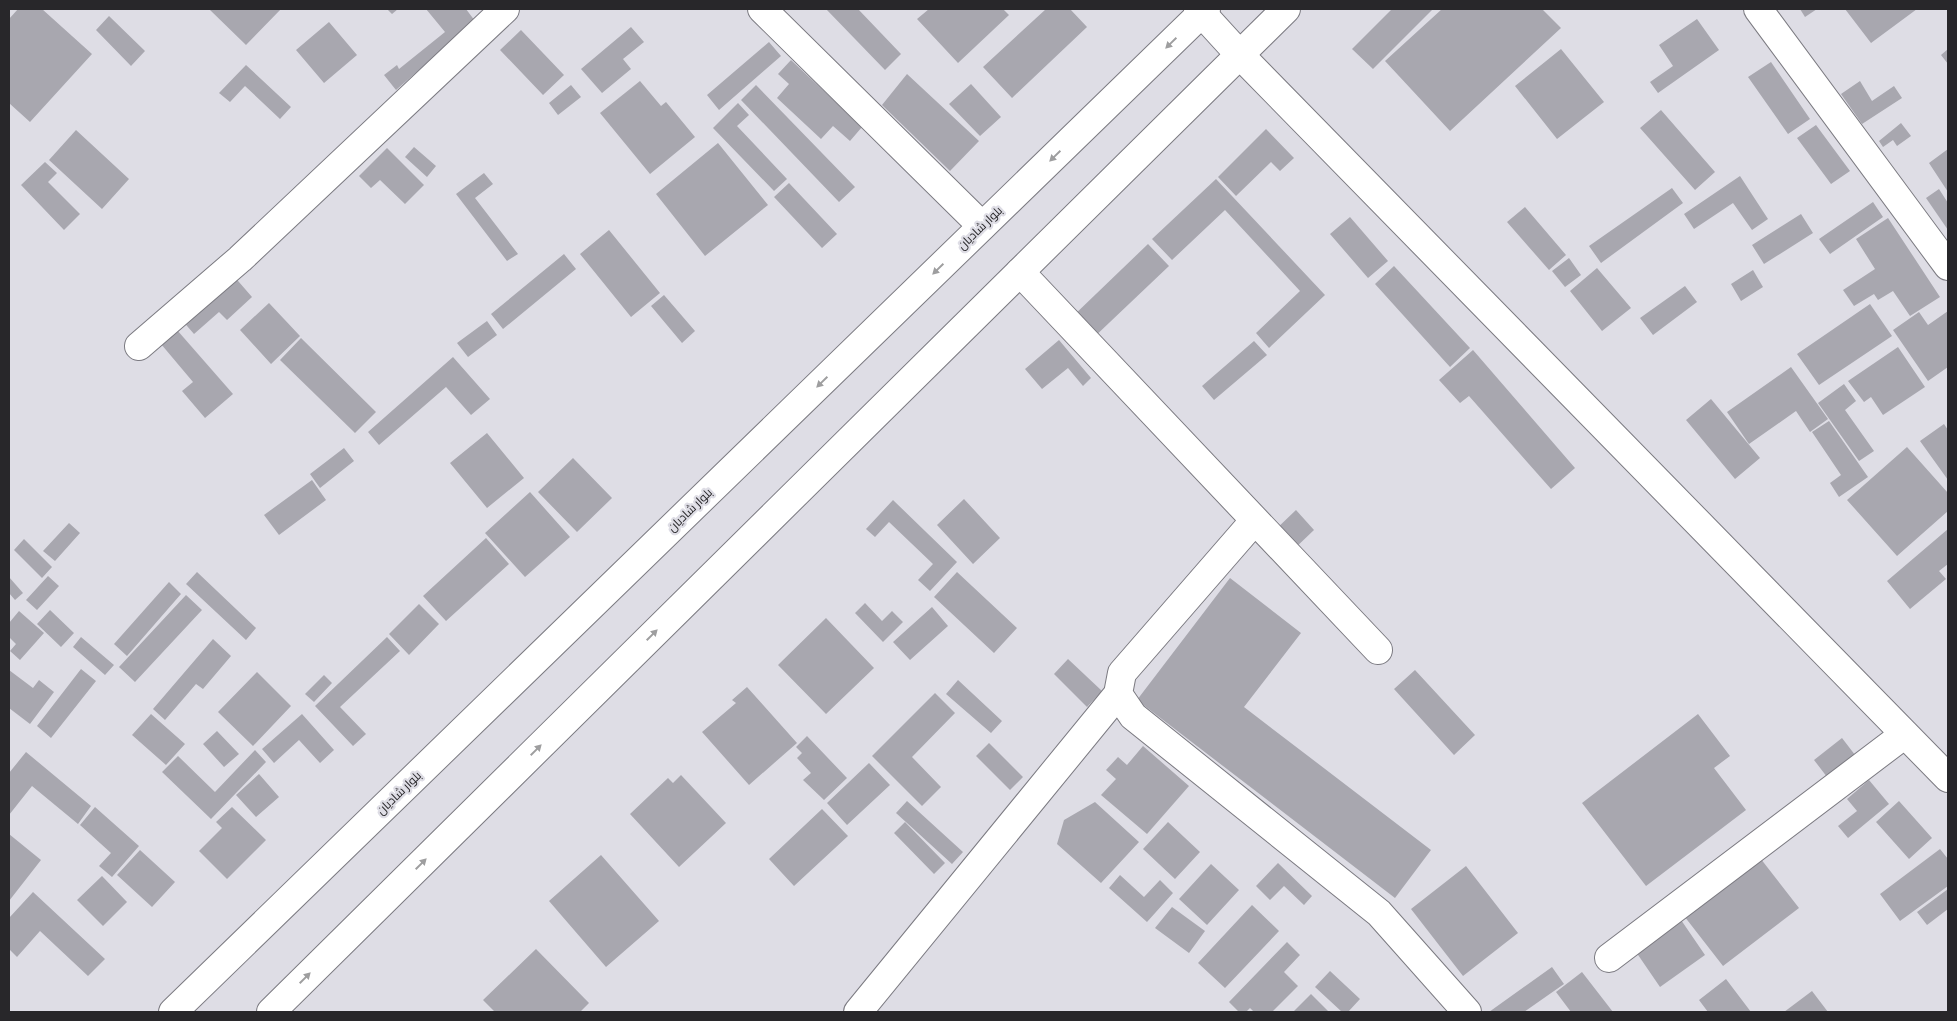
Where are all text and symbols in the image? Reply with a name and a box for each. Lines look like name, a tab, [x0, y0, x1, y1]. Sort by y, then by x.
one-way arrow	[1166, 37, 1178, 49]
one-way arrow	[1049, 150, 1061, 162]
street label: بلوار شادیان	[954, 203, 1007, 254]
one-way arrow	[932, 263, 944, 275]
one-way arrow	[816, 376, 828, 388]
street label: بلوار شادیان	[664, 485, 717, 536]
one-way arrow	[646, 629, 658, 641]
one-way arrow	[530, 744, 542, 756]
street label: بلوار شادیان	[373, 768, 426, 819]
one-way arrow	[415, 858, 427, 870]
one-way arrow	[299, 972, 311, 984]

